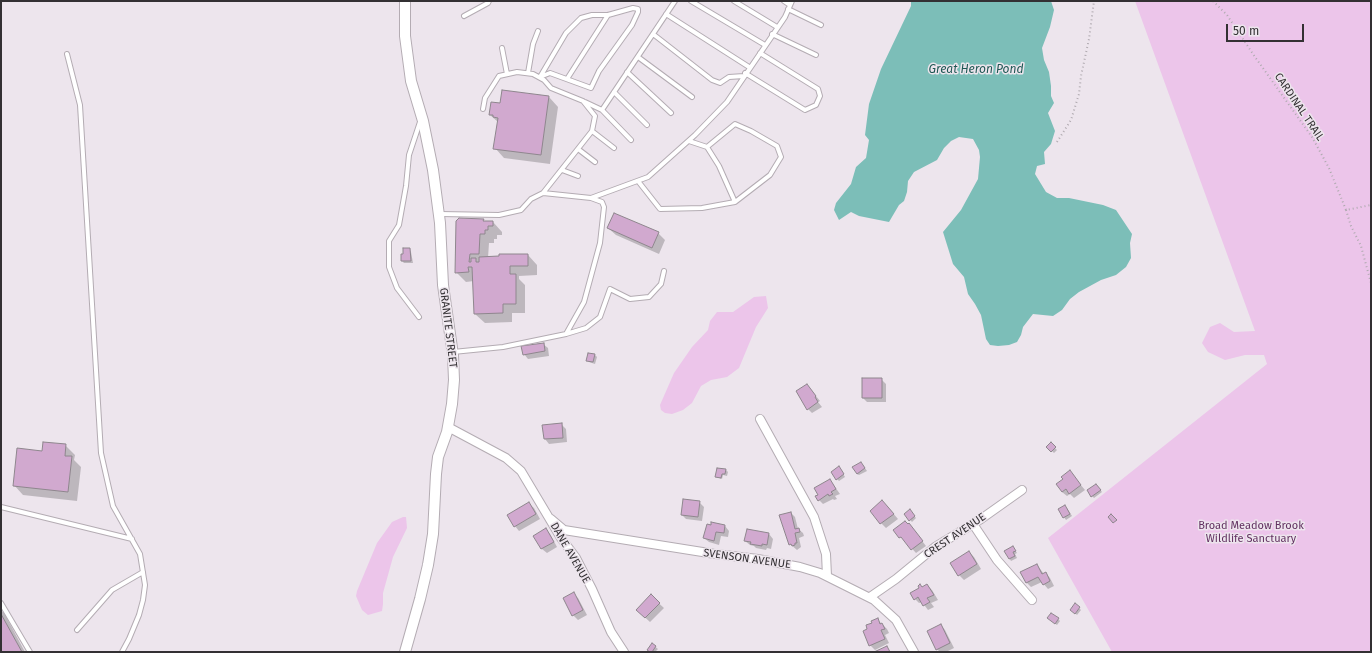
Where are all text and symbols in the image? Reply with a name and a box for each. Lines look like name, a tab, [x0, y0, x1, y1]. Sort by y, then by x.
scale bar	[1228, 16, 1306, 42]
text: 50 m	[1233, 24, 1259, 38]
water label: Great Heron Pond	[928, 63, 1024, 77]
street label: CARDINAL TRAIL	[1271, 71, 1327, 143]
street label: GRANITE STREET	[437, 287, 459, 369]
street label: CREST AVENUE	[922, 510, 988, 562]
park label: Broad Meadow Brook Wildlife Sanctuary	[1198, 519, 1304, 545]
street label: DANE AVENUE	[547, 520, 593, 586]
street label: SVENSON AVENUE	[702, 546, 792, 572]

